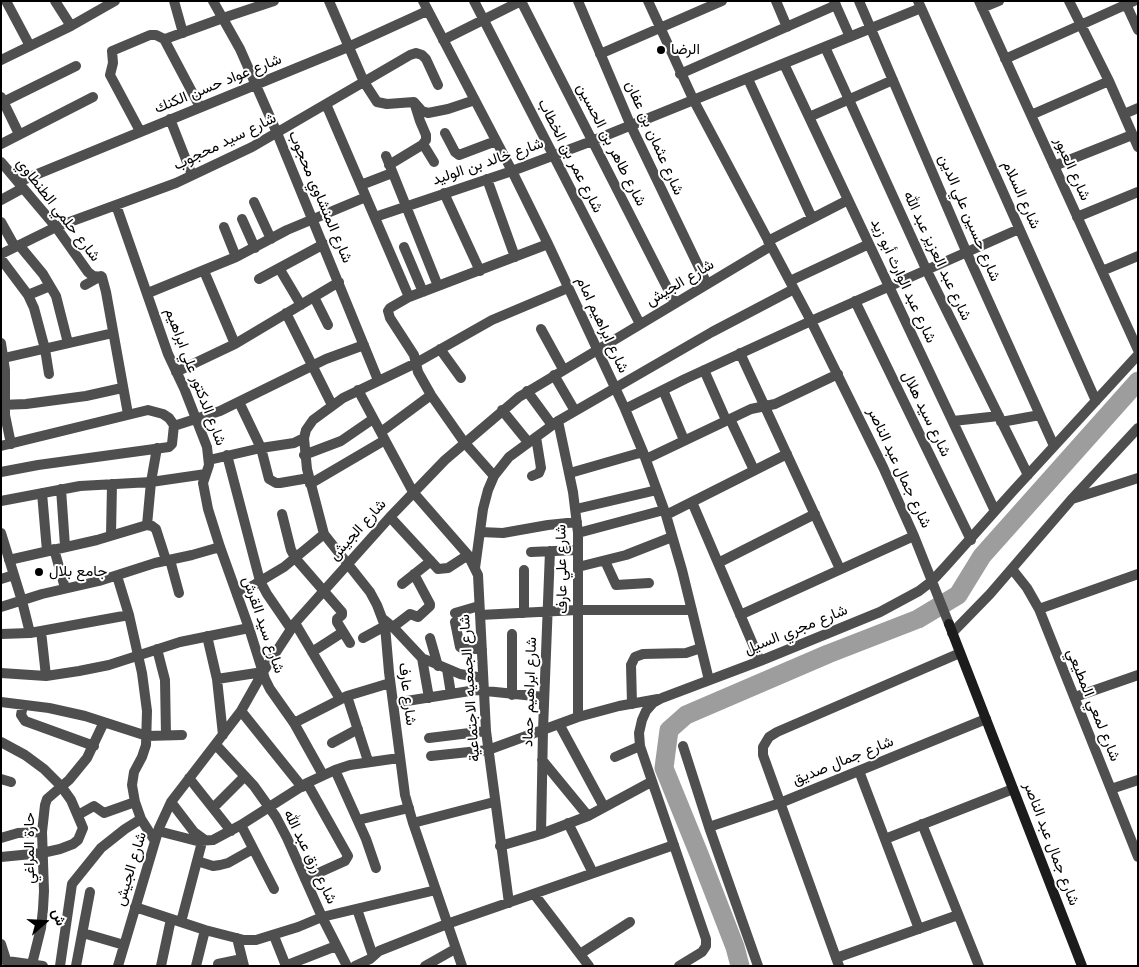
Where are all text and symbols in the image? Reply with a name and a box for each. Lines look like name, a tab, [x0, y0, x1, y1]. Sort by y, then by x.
place label: الرضا	[671, 41, 700, 59]
marker: الرضا	[655, 44, 667, 56]
street label: شارع عواد حسن الكنك	[152, 50, 284, 118]
street label: شارع عثمان بن عفان	[621, 78, 687, 198]
street label: شارع طاهر بن الحسين	[572, 81, 650, 209]
street label: شارع عمر بن الخطاب	[534, 96, 606, 216]
street label: شارع سيد محجوب	[171, 109, 279, 175]
street label: شارع المنشاوي محجوب	[284, 128, 356, 266]
street label: شارع العبور	[1050, 134, 1094, 204]
street label: شارع خالد بن الوليد	[430, 135, 546, 189]
street label: شارع حسين علي الدين	[934, 152, 1004, 284]
street label: شارع حلمي الطنطاوي	[12, 155, 104, 265]
street label: شارع السلام	[998, 158, 1044, 232]
street label: شارع عبد العزيز عبد الله	[899, 188, 975, 324]
street label: شارع عبد الوارث أبو زيد	[866, 216, 940, 346]
street label: شارع الجيش	[643, 256, 717, 310]
street label: شارع ابراهيم امام	[572, 274, 632, 376]
street label: شارع الدكتور علي ابراهيم	[160, 306, 230, 448]
street label: شارع سيد هلال	[898, 368, 954, 460]
street label: شارع جمال عبد الناصر	[863, 405, 935, 531]
street label: شارع الجيش	[326, 496, 390, 564]
street label: شارع علي عارف	[552, 524, 572, 614]
place label: جامع بلال	[49, 563, 107, 581]
marker: جامع بلال	[33, 566, 45, 578]
street label: شارع سيد القرش	[238, 574, 288, 676]
street label: شارع مجري السيل	[742, 601, 850, 659]
street label: شارع الجمعيه الاجتماعية	[456, 614, 484, 762]
street label: شارع ابراهيم حماد	[519, 637, 541, 747]
street label: شارع لمعي المطيعي	[1062, 646, 1124, 764]
street label: شارع عارف	[394, 662, 420, 726]
street label: شارع جمال صديق	[790, 733, 896, 789]
street label: شارع جمال عبد الناصر	[1019, 780, 1083, 908]
street label: شارع رزق عبد الله	[279, 807, 341, 907]
street label: حارة المراغي	[21, 812, 39, 884]
street label: شارع الجيش	[111, 830, 151, 908]
north arrow	[20, 897, 70, 947]
text: ش	[49, 907, 69, 928]

